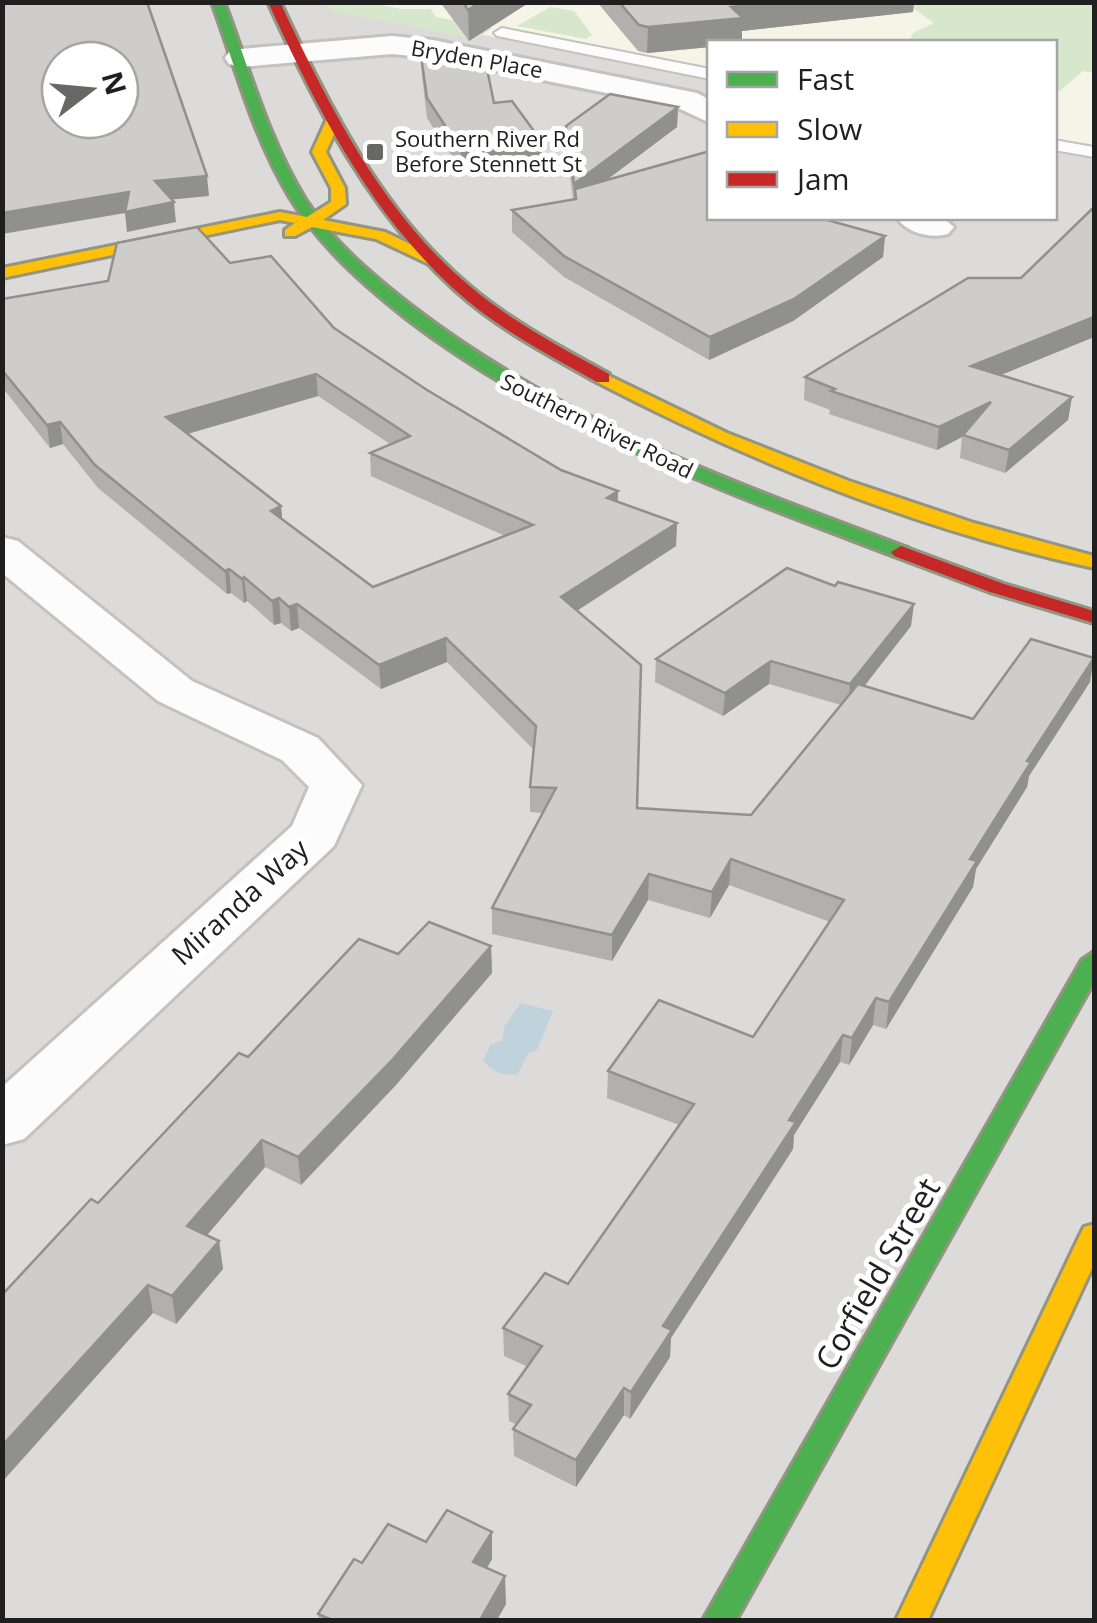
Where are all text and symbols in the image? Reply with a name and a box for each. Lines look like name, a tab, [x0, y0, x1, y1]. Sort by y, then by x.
street label: Bryden Place	[409, 32, 545, 84]
north arrow	[40, 40, 140, 140]
legend	[707, 40, 1057, 220]
text: Fast	[797, 58, 854, 99]
text: N	[94, 67, 136, 99]
text: Slow	[797, 108, 862, 149]
place label: Southern River Rd Before Stennett St	[395, 123, 582, 178]
marker: Southern River Rd Before Stennett St	[364, 141, 386, 163]
text: Jam	[794, 158, 850, 199]
street label: Southern River Road	[496, 366, 699, 485]
street label: Miranda Way	[163, 829, 317, 973]
street label: Corfield Street	[804, 1170, 949, 1377]

